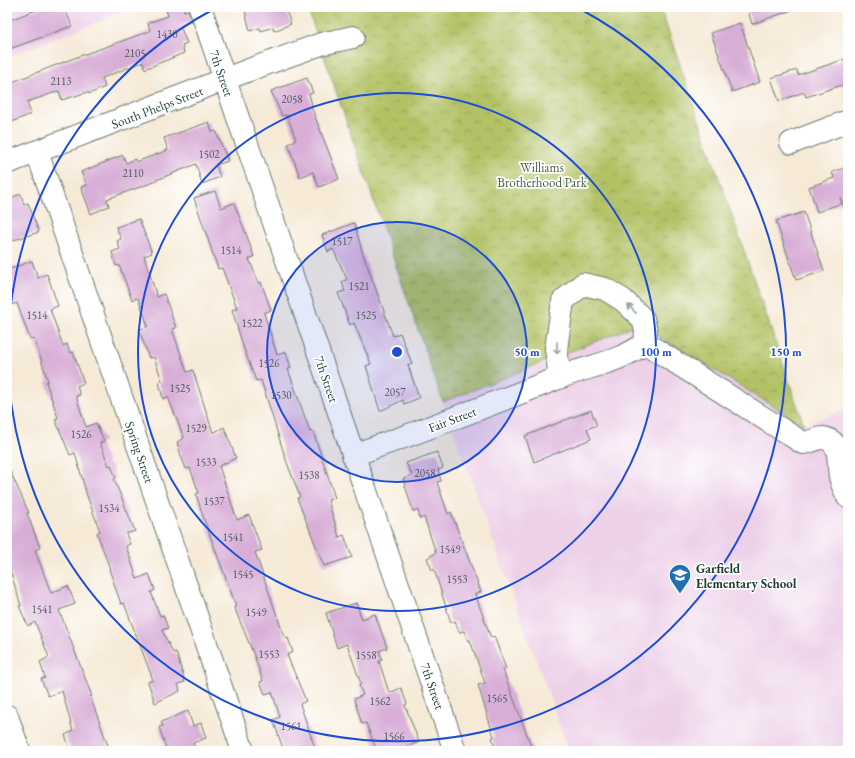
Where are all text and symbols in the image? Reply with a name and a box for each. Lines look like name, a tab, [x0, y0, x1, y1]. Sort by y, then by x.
house number: 1430	[156, 27, 178, 41]
house number: 2105	[124, 46, 146, 60]
street label: 7th Street	[206, 48, 237, 99]
house number: 2113	[50, 74, 72, 88]
street label: South Phelps Street	[109, 82, 205, 133]
house number: 2058	[281, 92, 303, 106]
house number: 1502	[198, 147, 220, 161]
park label: Williams Brotherhood Park	[497, 159, 588, 191]
house number: 2110	[122, 166, 144, 180]
house number: 1517	[331, 234, 353, 248]
house number: 1514	[220, 243, 242, 257]
house number: 1521	[348, 279, 370, 293]
one-way arrow	[627, 304, 637, 314]
house number: 1514	[26, 308, 48, 322]
house number: 1525	[355, 308, 377, 322]
house number: 1522	[241, 316, 263, 330]
one-way arrow	[553, 341, 561, 354]
text: 50 m	[514, 344, 540, 360]
text: 100 m	[640, 344, 672, 360]
text: 150 m	[770, 344, 802, 360]
centre of rings	[390, 345, 404, 359]
street label: 7th Street	[311, 354, 342, 405]
house number: 1526	[258, 356, 280, 370]
house number: 1525	[169, 381, 191, 395]
house number: 2057	[384, 385, 406, 399]
house number: 1530	[270, 388, 292, 402]
street label: Fair Street	[426, 403, 479, 436]
street label: Spring Street	[121, 419, 158, 485]
house number: 1529	[185, 421, 207, 435]
house number: 1526	[70, 427, 92, 441]
house number: 1533	[195, 455, 217, 469]
house number: 2058	[414, 466, 436, 480]
house number: 1538	[298, 468, 320, 482]
house number: 1537	[203, 494, 225, 508]
house number: 1534	[98, 501, 120, 515]
house number: 1541	[222, 530, 244, 544]
house number: 1549	[439, 542, 461, 556]
place label: Garfield Elementary School	[696, 560, 797, 592]
school or university icon: Garfield Elementary School	[667, 562, 693, 595]
house number: 1545	[232, 567, 254, 581]
house number: 1553	[446, 572, 468, 586]
house number: 1541	[31, 602, 53, 616]
house number: 1549	[245, 605, 267, 619]
house number: 1553	[258, 647, 280, 661]
house number: 1558	[355, 648, 377, 662]
street label: 7th Street	[417, 661, 448, 712]
house number: 1565	[486, 691, 508, 705]
house number: 1562	[369, 694, 391, 708]
house number: 1561	[280, 719, 302, 733]
house number: 1566	[383, 729, 405, 743]

